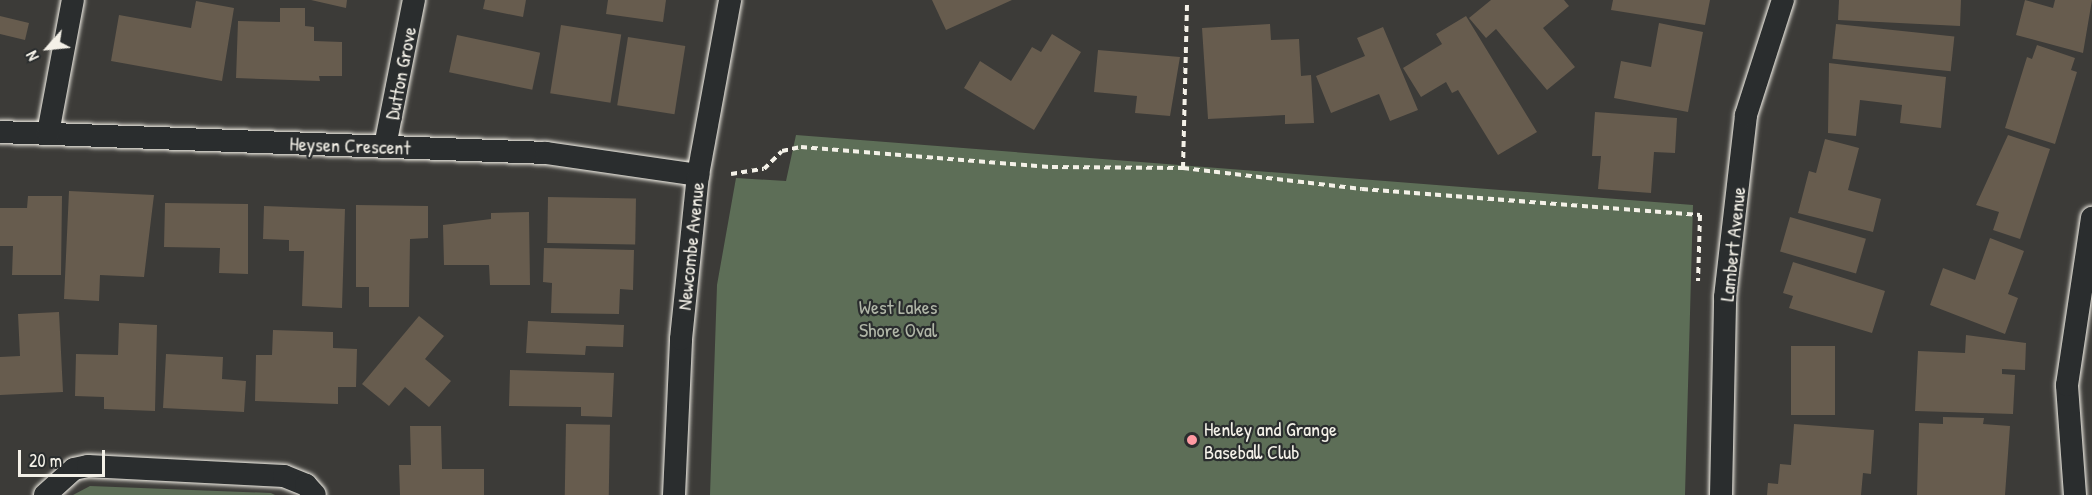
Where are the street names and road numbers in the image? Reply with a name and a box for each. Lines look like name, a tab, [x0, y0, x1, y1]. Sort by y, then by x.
street label: Dutton Grove	[379, 24, 421, 122]
street label: Heysen Crescent	[289, 131, 411, 159]
street label: Newcombe Avenue	[671, 181, 709, 311]
street label: Lambert Avenue	[1714, 186, 1750, 302]

